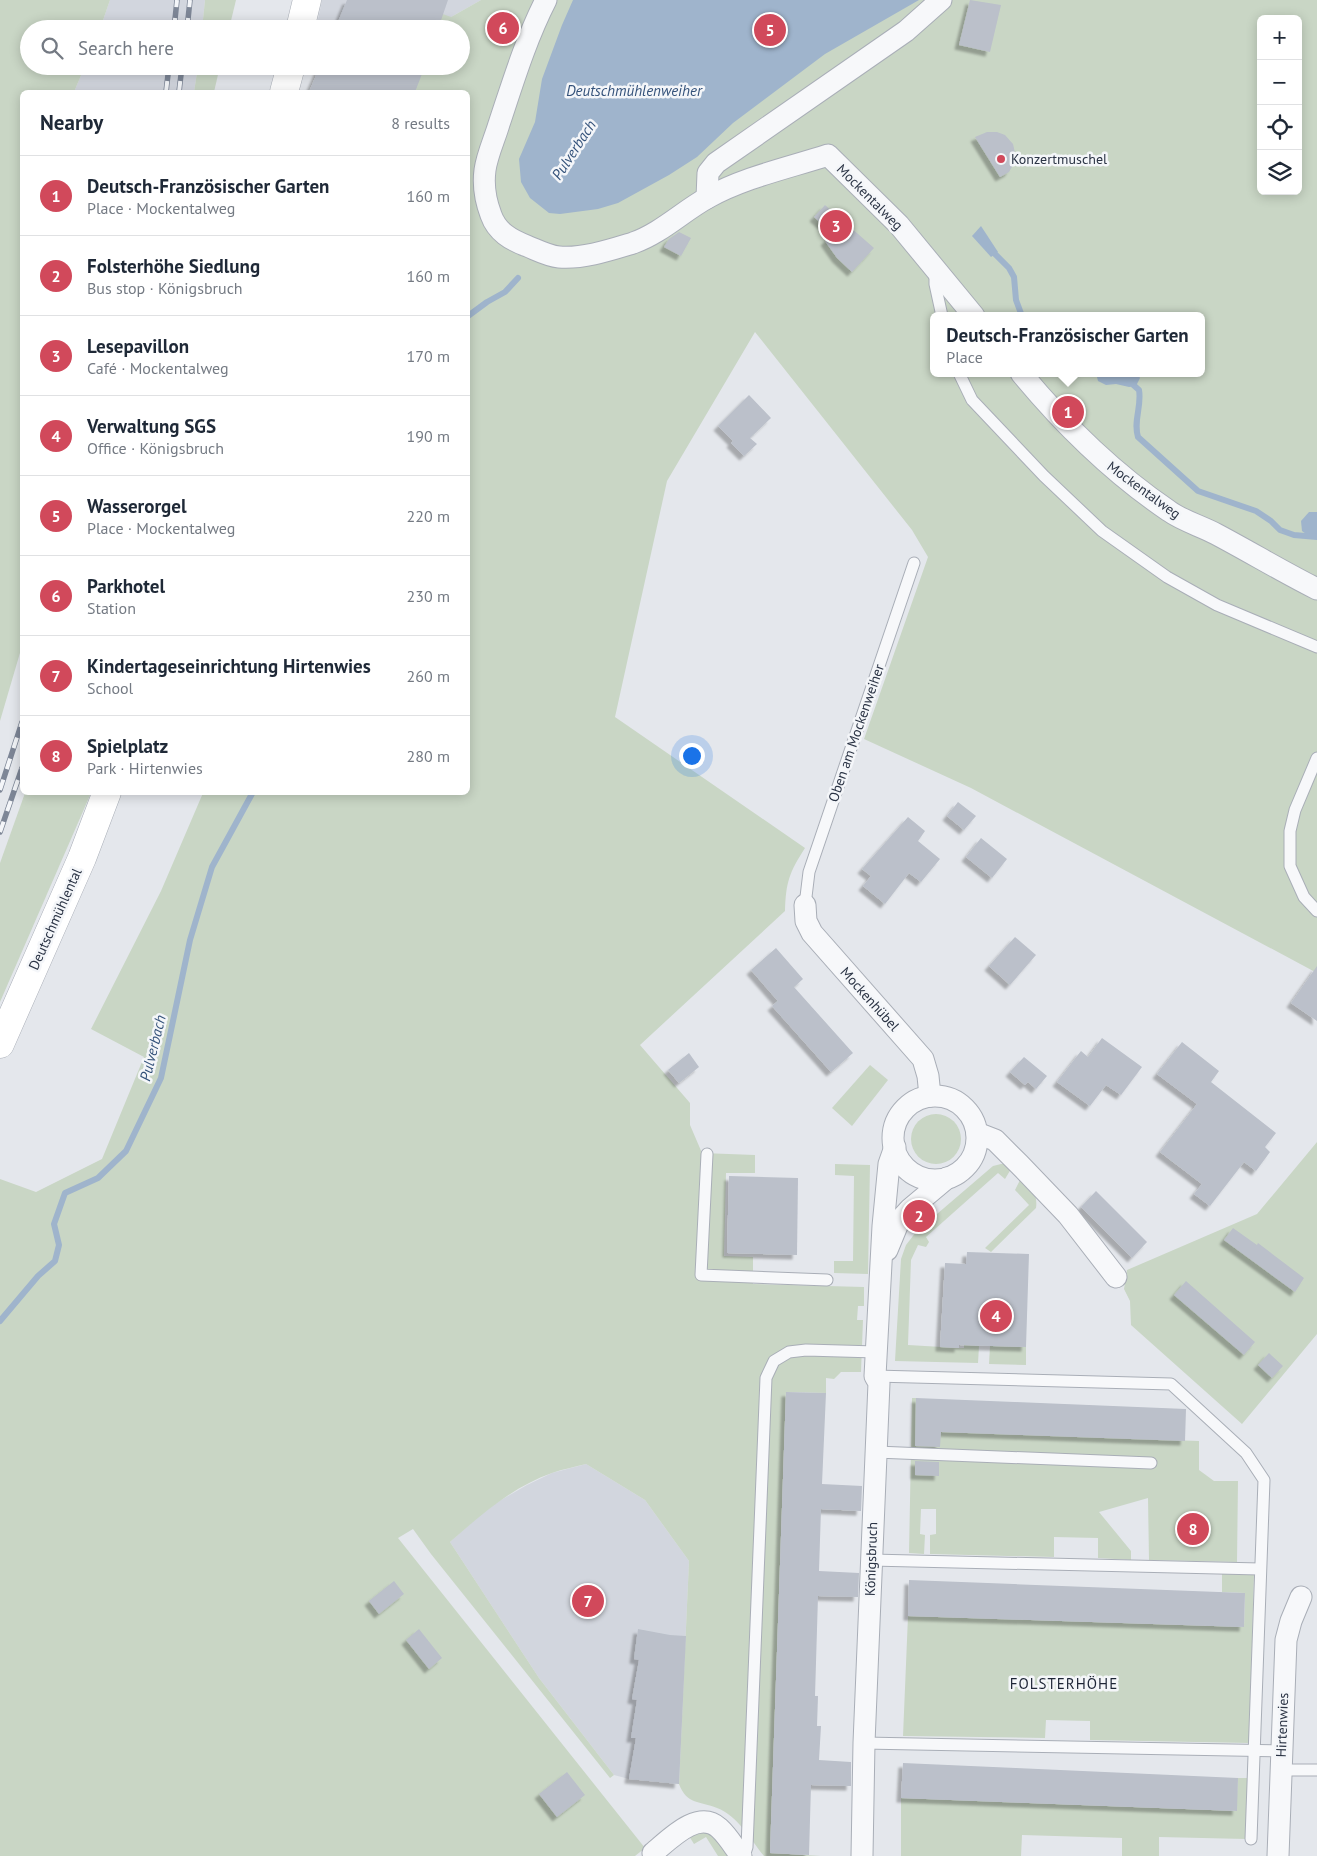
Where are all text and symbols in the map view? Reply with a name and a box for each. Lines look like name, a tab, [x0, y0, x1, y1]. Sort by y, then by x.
pin: 6	[487, 9, 519, 47]
pin: 5	[754, 11, 786, 49]
map controls	[1257, 15, 1302, 195]
button: +	[1257, 15, 1302, 60]
search box	[20, 20, 470, 75]
icon: search	[38, 34, 66, 62]
text: Search here	[78, 36, 174, 60]
button: −	[1257, 60, 1302, 105]
water label: Deutschmühlenweiher	[566, 81, 703, 100]
button: locate	[1257, 105, 1302, 150]
text: Nearby	[40, 109, 103, 136]
text: 8 results	[391, 113, 450, 133]
water label: Pulverbach	[547, 116, 600, 183]
place label: Konzertmuschel	[1011, 150, 1107, 168]
button: layers	[1257, 150, 1302, 195]
marker: Konzertmuschel	[995, 153, 1007, 165]
street label: Mockentalweg	[833, 160, 907, 234]
text: Deutsch-Französischer Garten	[87, 174, 329, 198]
text: 1	[51, 186, 61, 206]
text: 160 m	[407, 186, 450, 206]
text: Place · Mockentalweg	[87, 198, 235, 218]
pin: 3	[820, 207, 852, 245]
text: Folsterhöhe Siedlung	[87, 254, 260, 278]
text: 2	[51, 266, 61, 286]
text: 160 m	[407, 266, 450, 286]
text: Bus stop · Königsbruch	[87, 278, 243, 298]
popup	[930, 312, 1205, 377]
text: Deutsch-Französischer Garten	[946, 323, 1189, 347]
text: Lesepavillon	[87, 334, 189, 358]
text: 3	[51, 346, 61, 366]
text: 170 m	[407, 346, 450, 366]
text: Place	[946, 347, 983, 367]
text: Café · Mockentalweg	[87, 358, 229, 378]
pin: 1	[1052, 393, 1084, 431]
text: Verwaltung SGS	[87, 414, 216, 438]
text: 4	[51, 426, 61, 446]
text: 190 m	[407, 426, 450, 446]
text: Office · Königsbruch	[87, 438, 224, 458]
street label: Mockentalweg	[1104, 457, 1184, 523]
text: Wasserorgel	[87, 494, 187, 518]
text: 5	[51, 506, 61, 526]
text: 220 m	[407, 506, 450, 526]
text: Place · Mockentalweg	[87, 518, 235, 538]
text: Parkhotel	[87, 574, 165, 598]
text: 6	[51, 586, 61, 606]
text: 230 m	[407, 586, 450, 606]
text: Station	[87, 598, 136, 618]
text: Kindertageseinrichtung Hirtenwies	[87, 654, 371, 678]
street label: Oben am Mockenweiher	[824, 662, 888, 804]
text: 7	[51, 666, 61, 686]
text: 260 m	[407, 666, 450, 686]
text: School	[87, 678, 133, 698]
text: Spielplatz	[87, 734, 168, 758]
your location	[679, 743, 705, 769]
text: 8	[51, 746, 61, 766]
text: 280 m	[407, 746, 450, 766]
text: Park · Hirtenwies	[87, 758, 203, 778]
street label: Deutschmühlental	[24, 865, 86, 973]
street label: Mockenhübel	[836, 963, 904, 1035]
water label: Pulverbach	[135, 1013, 170, 1083]
pin: 2	[903, 1197, 935, 1235]
pin: 4	[980, 1297, 1012, 1335]
pin: 8	[1177, 1510, 1209, 1548]
street label: Königsbruch	[861, 1522, 881, 1596]
pin: 7	[572, 1582, 604, 1620]
district label: FOLSTERHÖHE	[1010, 1674, 1118, 1693]
street label: Hirtenwies	[1272, 1692, 1292, 1758]

